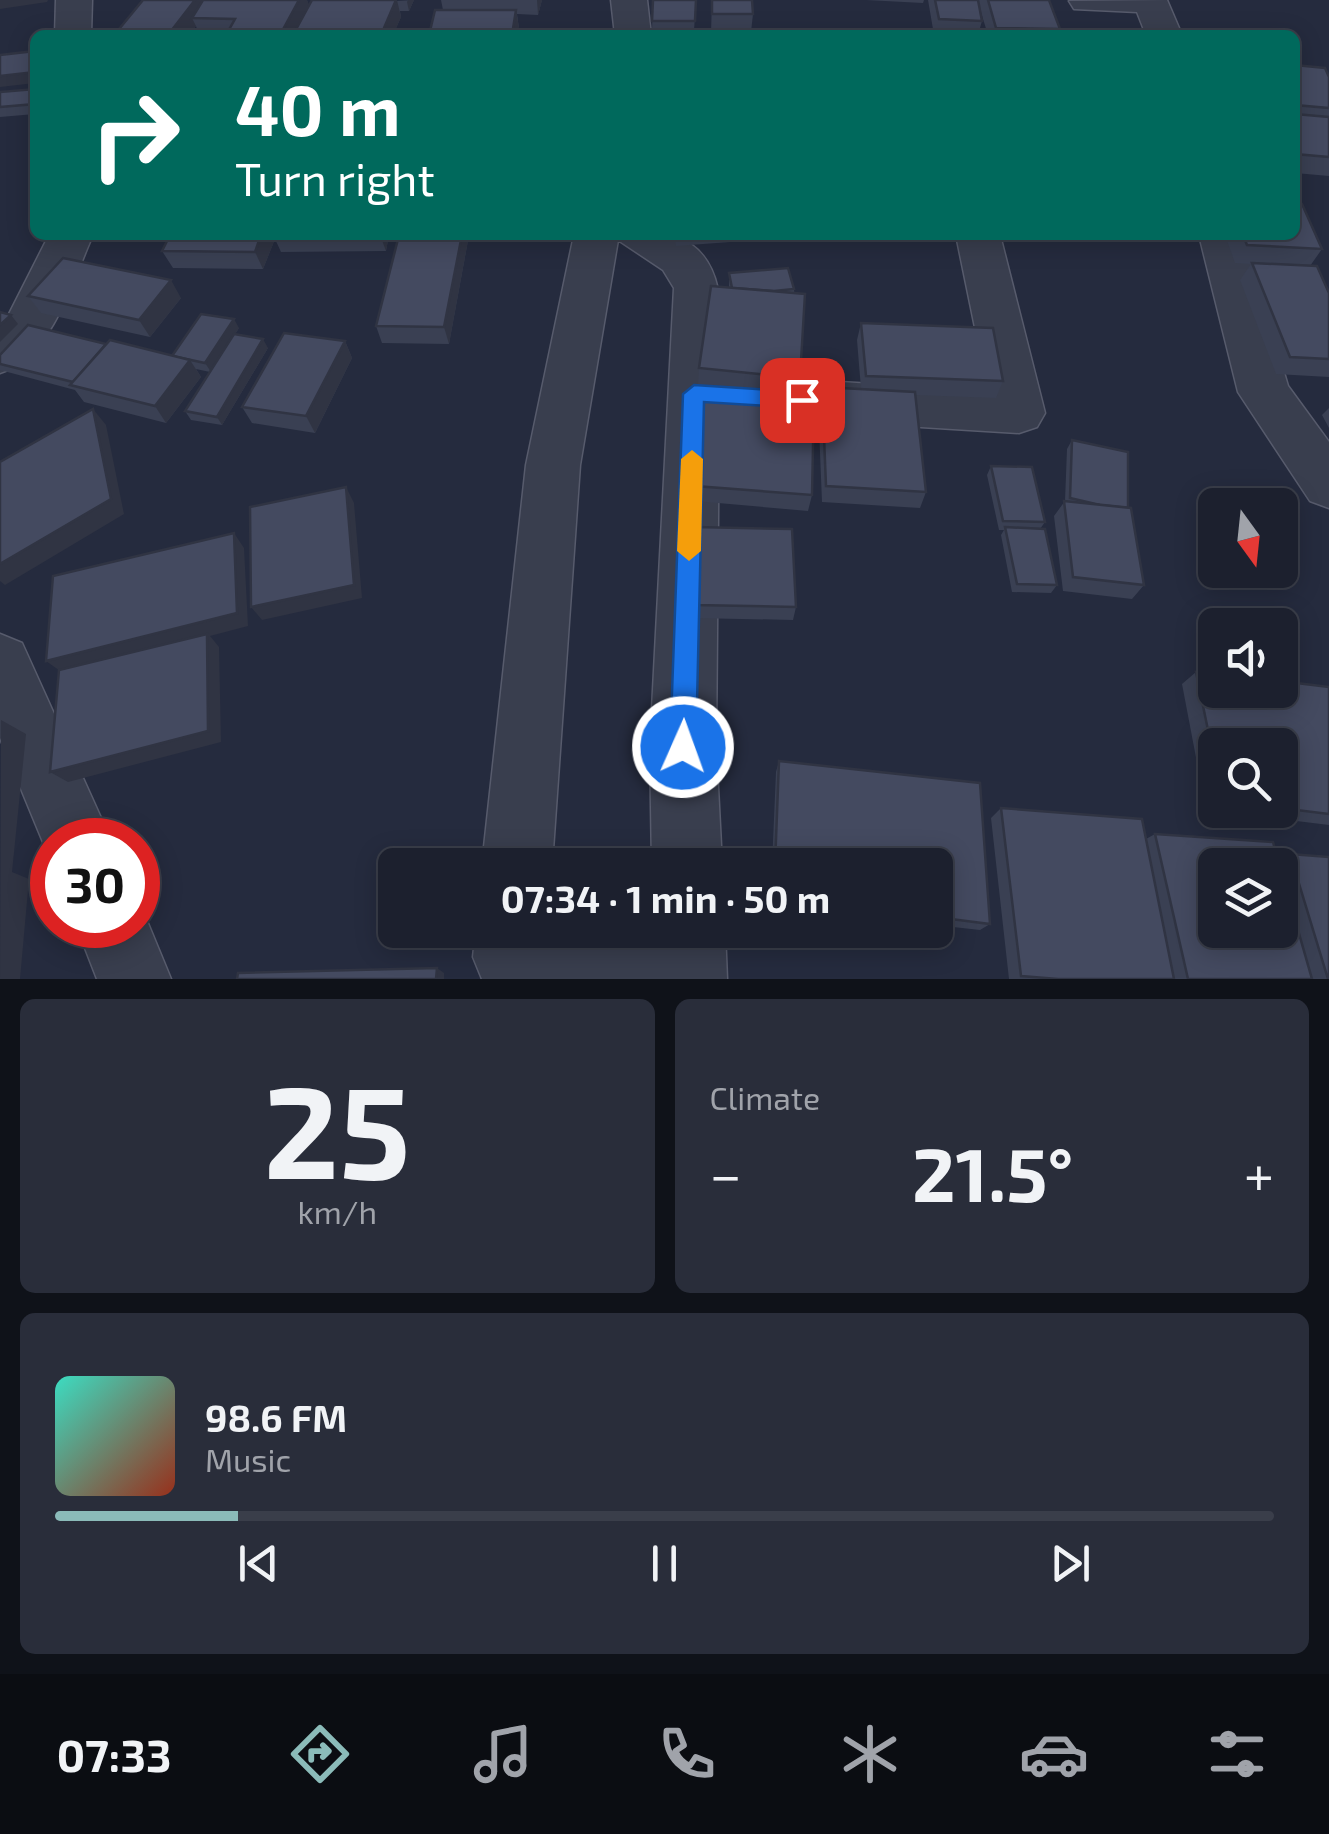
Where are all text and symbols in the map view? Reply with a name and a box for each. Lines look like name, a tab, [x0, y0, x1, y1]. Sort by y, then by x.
text: 40 m	[235, 66, 401, 150]
icon: right	[70, 70, 200, 200]
text: Turn right	[235, 151, 435, 205]
pin	[760, 358, 845, 443]
icon: arrive	[775, 373, 830, 428]
north arrow	[1198, 488, 1298, 588]
map controls	[1198, 488, 1298, 948]
button: sound	[1198, 608, 1298, 708]
position arrow	[631, 695, 735, 799]
button: search	[1198, 728, 1298, 828]
speed limit sign: 30	[30, 818, 160, 948]
button: layers	[1198, 848, 1298, 948]
text: 07:34 · 1 min · 50 m	[501, 875, 830, 921]
text: 25	[264, 1049, 411, 1205]
text: Climate	[710, 1078, 820, 1116]
text: 21.5°	[912, 1127, 1073, 1217]
text: −	[710, 1140, 742, 1206]
text: +	[1244, 1140, 1274, 1206]
text: km/h	[298, 1192, 377, 1230]
text: 98.6 FM	[205, 1394, 347, 1440]
text: Music	[205, 1440, 291, 1478]
icon: previous	[231, 1536, 286, 1591]
icon: pause	[637, 1536, 692, 1591]
icon: next	[1043, 1536, 1098, 1591]
icon: directions	[285, 1719, 355, 1789]
icon: music	[468, 1719, 538, 1789]
icon: phone	[652, 1719, 722, 1789]
icon: climate	[835, 1719, 905, 1789]
icon: car	[1019, 1719, 1089, 1789]
icon: filters	[1202, 1719, 1272, 1789]
text: 07:33	[57, 1727, 171, 1781]

